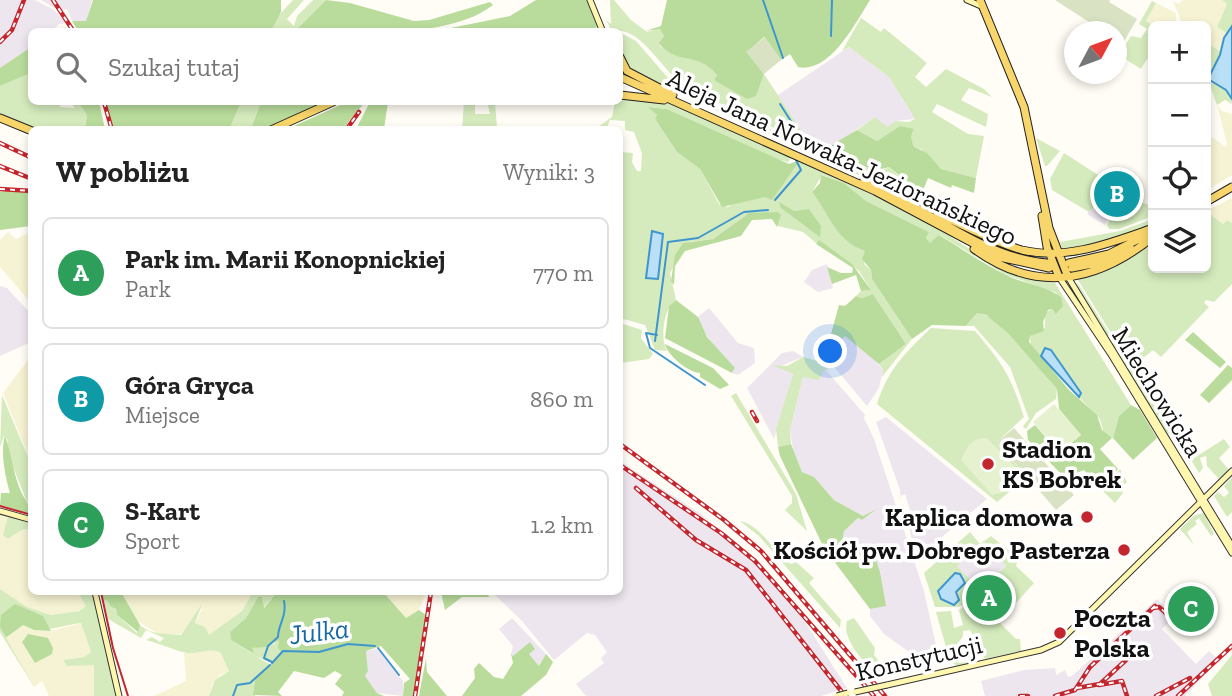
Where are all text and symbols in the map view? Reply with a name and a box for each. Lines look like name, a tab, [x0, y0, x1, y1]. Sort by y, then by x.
north arrow	[1064, 21, 1127, 84]
map controls	[1148, 21, 1211, 273]
button: +	[1148, 21, 1211, 84]
search box	[28, 28, 623, 105]
icon: search	[52, 48, 90, 86]
text: Szukaj tutaj	[108, 51, 240, 83]
street label: Aleja Jana Nowaka-Jeziorańskiego	[662, 62, 1022, 252]
button: −	[1148, 84, 1211, 147]
button: locate	[1148, 147, 1211, 210]
text: W pobliżu	[56, 154, 189, 190]
text: Wyniki: 3	[503, 158, 595, 186]
pin: B	[1094, 168, 1140, 220]
button: layers	[1148, 210, 1211, 273]
text: Park im. Marii Konopnickiej	[125, 243, 445, 275]
text: A	[73, 259, 89, 287]
text: 770 m	[533, 259, 593, 287]
text: Park	[125, 275, 171, 303]
street label: Miechowicka	[1105, 321, 1211, 463]
your location	[813, 334, 847, 368]
text: Góra Gryca	[125, 369, 254, 401]
text: B	[74, 385, 88, 413]
text: 860 m	[530, 385, 593, 413]
text: Miejsce	[125, 401, 200, 429]
place label: Stadion KS Bobrek	[1002, 433, 1122, 495]
marker: Stadion KS Bobrek	[980, 456, 996, 472]
text: S-Kart	[125, 495, 200, 527]
place label: Kaplica domowa	[885, 501, 1073, 533]
marker: Kaplica domowa	[1079, 509, 1095, 525]
text: C	[74, 511, 88, 539]
text: 1.2 km	[530, 511, 593, 539]
text: Sport	[125, 527, 180, 555]
place label: Kościół pw. Dobrego Pasterza	[773, 534, 1110, 566]
marker: Kościół pw. Dobrego Pasterza	[1116, 542, 1132, 558]
pin: A	[966, 572, 1012, 624]
pin: C	[1168, 583, 1214, 635]
place label: Poczta Polska	[1074, 602, 1151, 664]
water label: Julka	[287, 611, 351, 652]
marker: Poczta Polska	[1052, 625, 1068, 641]
street label: Konstytucji	[853, 628, 985, 688]

